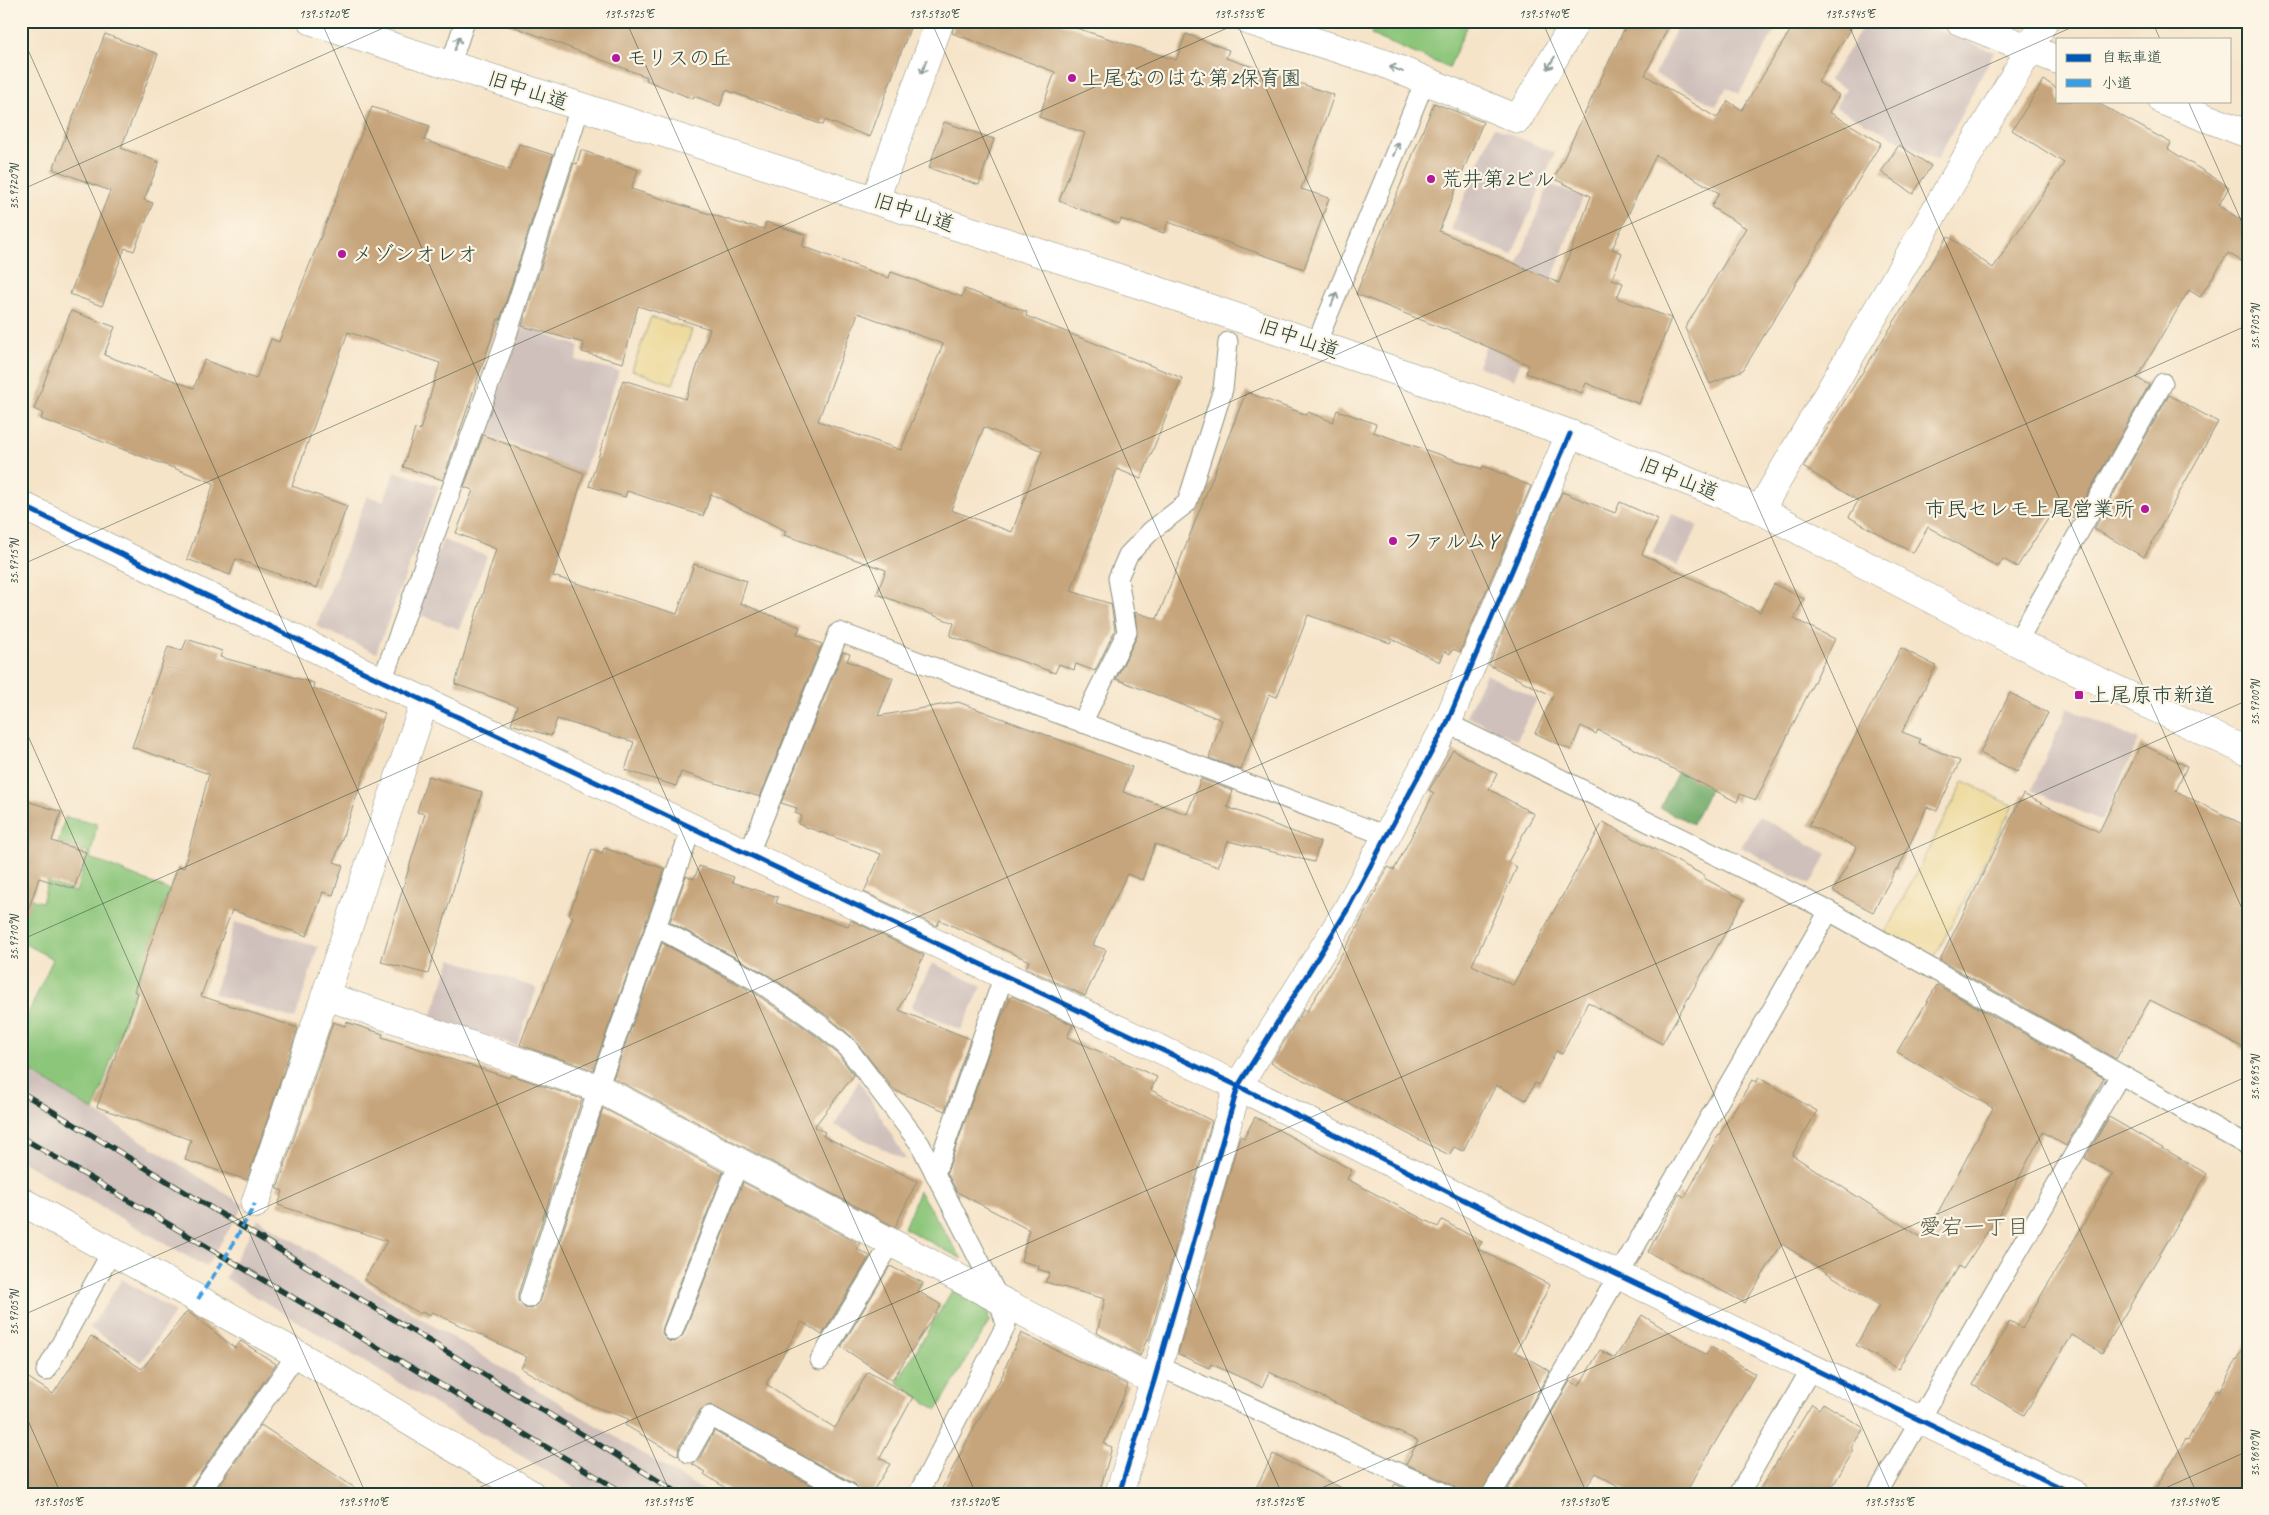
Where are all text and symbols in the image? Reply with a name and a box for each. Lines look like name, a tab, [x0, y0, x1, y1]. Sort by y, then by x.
text: 139.5920°E	[299, 6, 351, 22]
text: 139.5925°E	[604, 6, 656, 22]
text: 139.5930°E	[909, 6, 961, 22]
text: 139.5935°E	[1214, 6, 1266, 22]
text: 139.5940°E	[1519, 6, 1571, 22]
text: 139.5945°E	[1825, 6, 1877, 22]
one-way arrow	[453, 36, 463, 52]
legend	[2056, 38, 2232, 102]
place label: モリスの丘	[626, 45, 731, 71]
text: 自転車道	[2102, 48, 2162, 67]
marker: モリスの丘	[610, 52, 622, 64]
one-way arrow	[1546, 56, 1556, 70]
one-way arrow	[919, 59, 928, 74]
one-way arrow	[1389, 63, 1404, 73]
street label: 旧中山道	[484, 65, 572, 115]
place label: 上尾なのはな第2保育園	[1082, 65, 1301, 91]
marker: 上尾なのはな第2保育園	[1066, 72, 1078, 84]
text: 小道	[2102, 74, 2132, 93]
one-way arrow	[1393, 141, 1402, 156]
text: 35.9720°N	[6, 163, 22, 210]
place label: 荒井第2ビル	[1441, 166, 1555, 192]
marker: 荒井第2ビル	[1425, 173, 1437, 185]
street label: 旧中山道	[870, 187, 958, 237]
place label: メゾンオレオ	[352, 241, 478, 267]
marker: メゾンオレオ	[336, 248, 348, 260]
one-way arrow	[1330, 292, 1340, 307]
text: 35.9705°N	[2247, 303, 2263, 350]
street label: 旧中山道	[1255, 312, 1343, 364]
street label: 旧中山道	[1635, 450, 1723, 506]
place label: 市民セレモ上尾営業所	[1925, 496, 2135, 522]
marker: 市民セレモ上尾営業所	[2139, 503, 2151, 515]
place label: ファルムY	[1403, 528, 1502, 554]
marker: ファルムY	[1387, 535, 1399, 547]
text: 35.9715°N	[6, 538, 22, 585]
text: 35.9700°N	[2247, 679, 2263, 726]
place label: 上尾原市新道	[2089, 682, 2215, 708]
marker: 上尾原市新道	[2073, 689, 2085, 701]
text: 35.9710°N	[6, 914, 22, 961]
text: 35.9695°N	[2247, 1054, 2263, 1101]
district label: 愛宕一丁目	[1919, 1213, 2029, 1241]
text: 35.9705°N	[6, 1289, 22, 1336]
text: 35.9690°N	[2247, 1430, 2263, 1477]
text: 139.5905°E	[33, 1494, 85, 1510]
text: 139.5910°E	[338, 1494, 390, 1510]
text: 139.5915°E	[643, 1494, 695, 1510]
text: 139.5920°E	[949, 1494, 1001, 1510]
text: 139.5925°E	[1254, 1494, 1306, 1510]
text: 139.5930°E	[1559, 1494, 1611, 1510]
text: 139.5935°E	[1864, 1494, 1916, 1510]
text: 139.5940°E	[2169, 1494, 2221, 1510]

